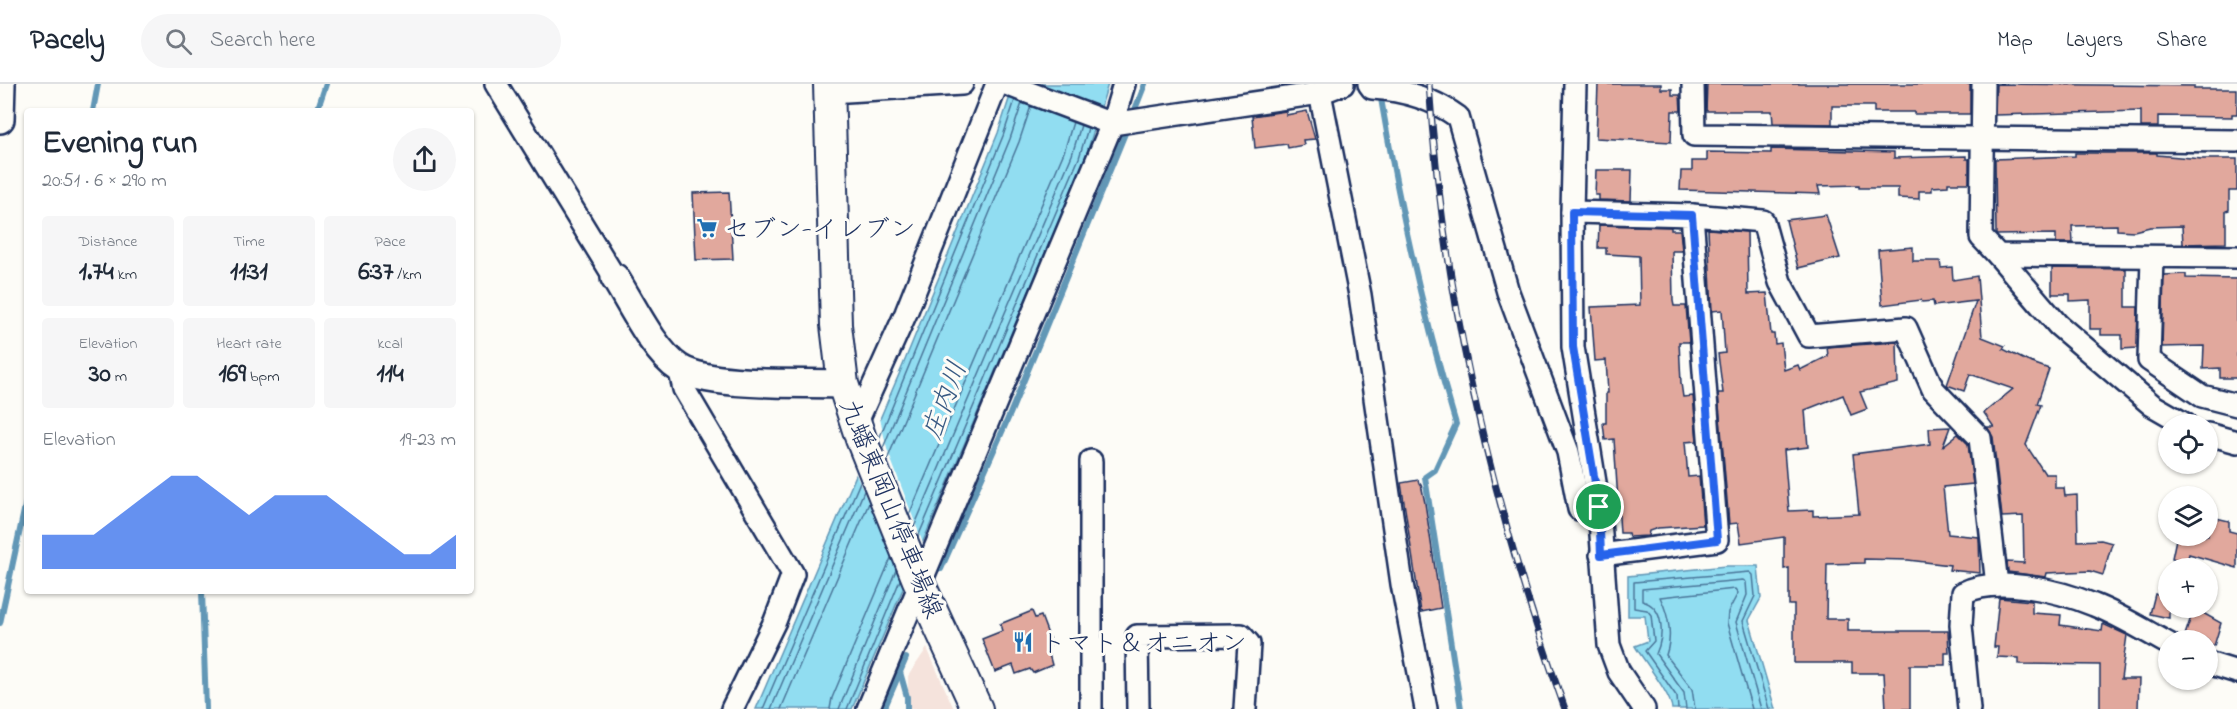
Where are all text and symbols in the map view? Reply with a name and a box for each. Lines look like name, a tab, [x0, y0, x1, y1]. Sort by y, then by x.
search box	[141, 14, 561, 68]
text: Pacely	[30, 21, 105, 62]
icon: search	[162, 25, 195, 58]
text: Search here	[210, 25, 315, 57]
text: Map	[1997, 26, 2033, 56]
text: Layers	[2066, 26, 2123, 56]
text: Share	[2156, 26, 2207, 56]
text: Evening run	[42, 120, 197, 168]
button: share	[393, 128, 456, 191]
text: 20:51 · 6 × 290 m	[42, 167, 167, 196]
place label: セブン-イレブン	[724, 212, 916, 250]
supermarket icon: セブン-イレブン	[695, 216, 719, 240]
text: Distance	[79, 230, 137, 254]
text: Time	[233, 230, 265, 254]
text: Pace	[374, 230, 406, 254]
text: 1.74	[79, 254, 114, 292]
text: 11:31	[230, 254, 268, 292]
text: 6:37	[358, 254, 393, 292]
text: km	[114, 263, 137, 287]
text: /km	[393, 263, 422, 287]
text: Elevation	[79, 332, 137, 356]
text: Heart rate	[216, 332, 282, 356]
text: kcal	[377, 332, 403, 356]
text: 30	[89, 356, 111, 394]
text: 169	[218, 356, 246, 394]
text: 114	[376, 356, 404, 394]
water label: 庄内川	[914, 356, 979, 446]
text: m	[111, 365, 127, 389]
text: bpm	[246, 365, 280, 389]
street label: 九蟠東岡山停車場線	[828, 394, 951, 625]
map controls	[2158, 414, 2218, 690]
button: locate	[2158, 414, 2218, 474]
text: Elevation	[42, 426, 116, 455]
text: 19–23 m	[399, 426, 456, 455]
pin	[1573, 481, 1624, 532]
button: layers	[2158, 486, 2218, 546]
icon: arrive	[1582, 490, 1615, 523]
button: +	[2158, 558, 2218, 618]
place label: トマト＆オニオン	[1040, 626, 1247, 664]
restaurant icon: トマト＆オニオン	[1011, 630, 1035, 654]
button: −	[2158, 630, 2218, 690]

